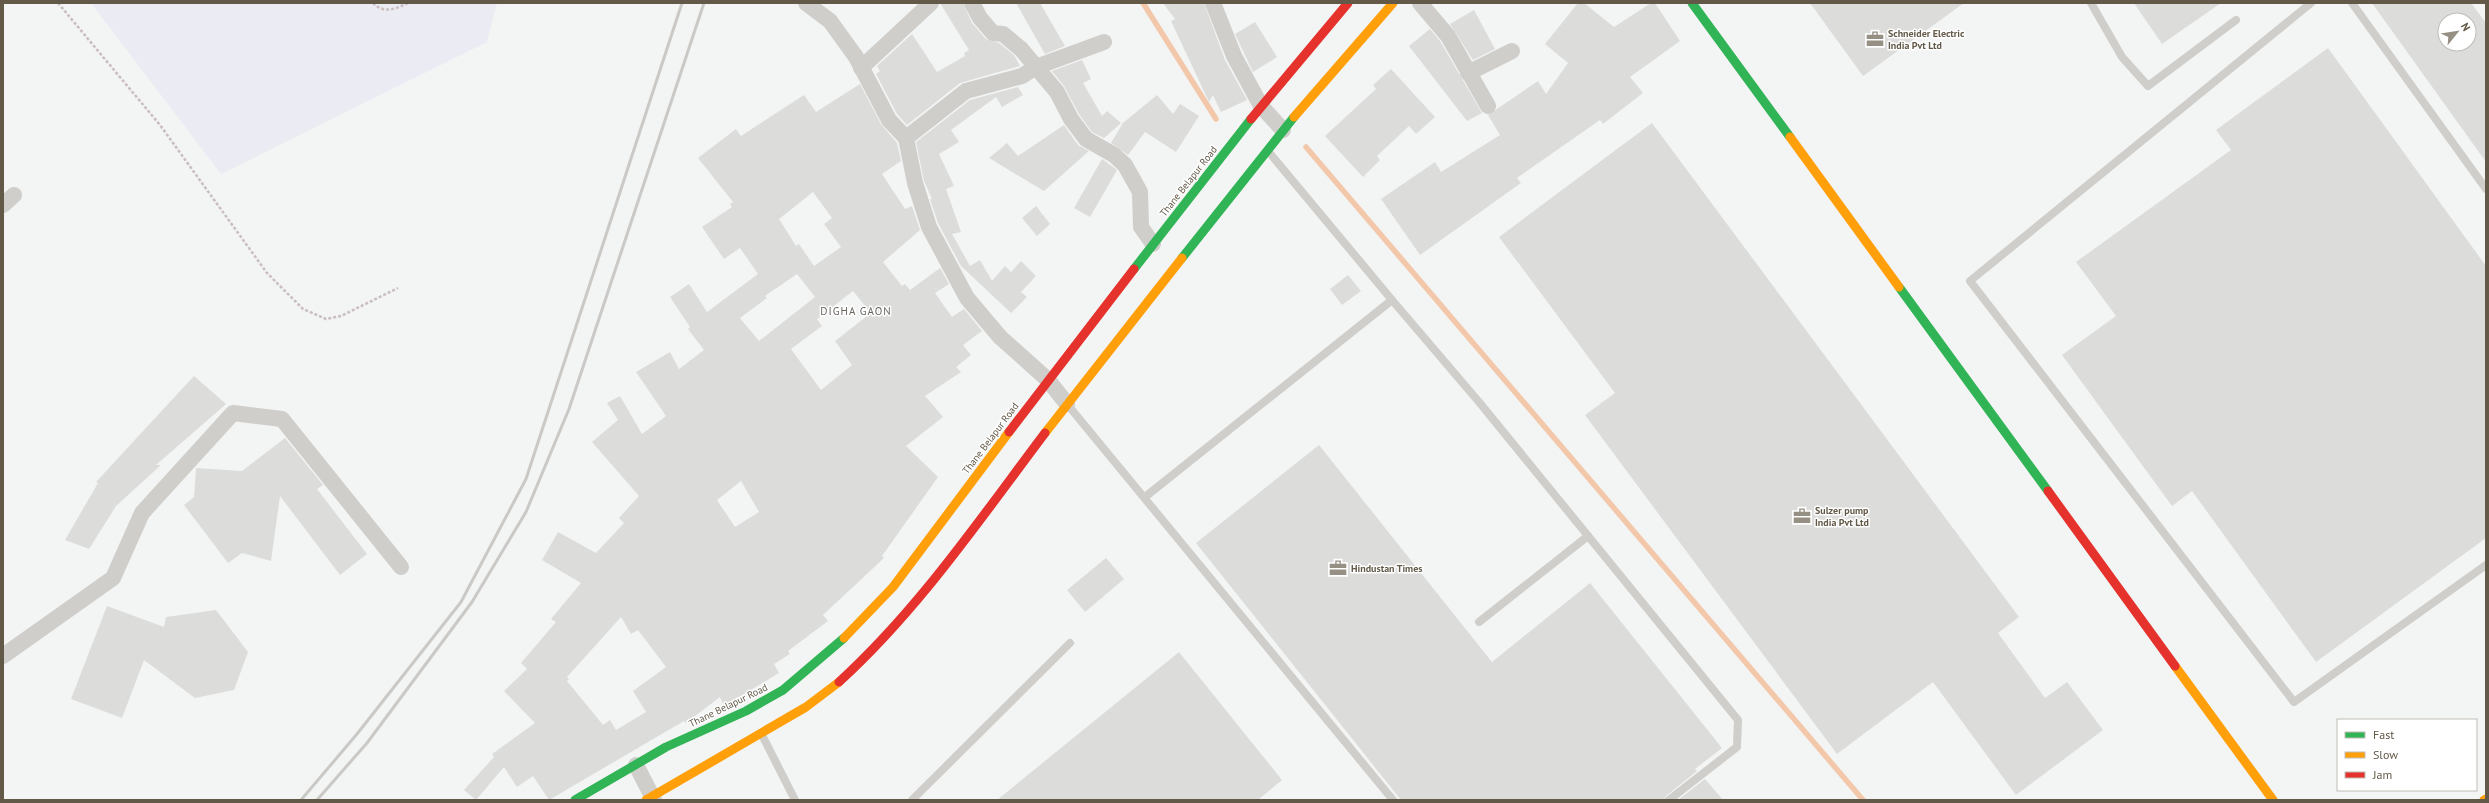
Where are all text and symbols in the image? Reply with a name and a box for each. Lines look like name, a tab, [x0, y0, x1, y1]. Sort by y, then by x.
north arrow	[2437, 12, 2477, 52]
text: N	[2458, 20, 2474, 34]
place label: Schneider Electric India Pvt Ltd	[1888, 27, 1965, 52]
office icon: Schneider Electric India Pvt Ltd	[1865, 29, 1885, 49]
street label: Thane Belapur Road	[1157, 143, 1220, 219]
district label: DIGHA GAON	[820, 304, 892, 318]
street label: Thane Belapur Road	[959, 400, 1021, 477]
place label: Sulzer pump India Pvt Ltd	[1815, 504, 1869, 529]
office icon: Sulzer pump India Pvt Ltd	[1792, 506, 1812, 526]
office icon: Hindustan Times	[1328, 558, 1348, 578]
place label: Hindustan Times	[1351, 562, 1422, 575]
street label: Thane Belapur Road	[687, 681, 770, 730]
legend	[2337, 719, 2477, 791]
text: Fast	[2373, 727, 2394, 742]
text: Slow	[2373, 747, 2398, 762]
text: Jam	[2372, 767, 2392, 782]

